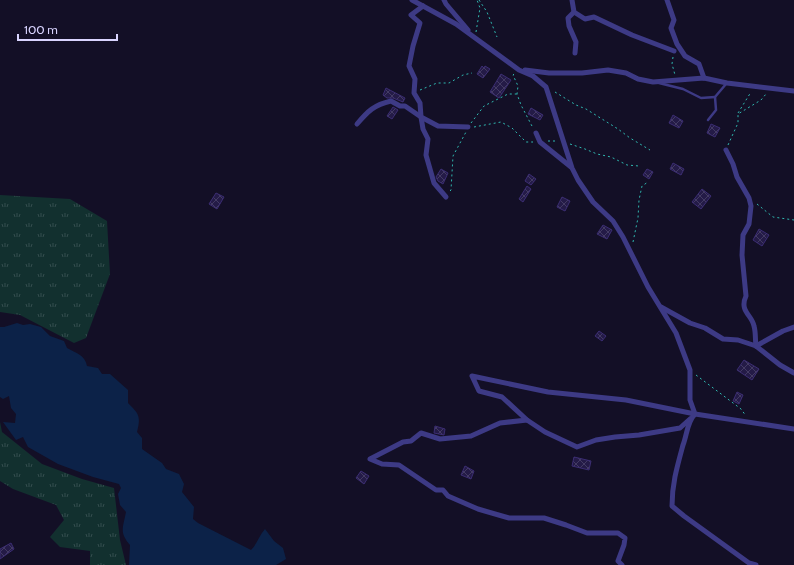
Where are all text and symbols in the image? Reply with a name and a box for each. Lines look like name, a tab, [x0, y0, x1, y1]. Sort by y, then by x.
scale bar	[18, 16, 117, 42]
text: 100 m	[24, 22, 58, 37]

